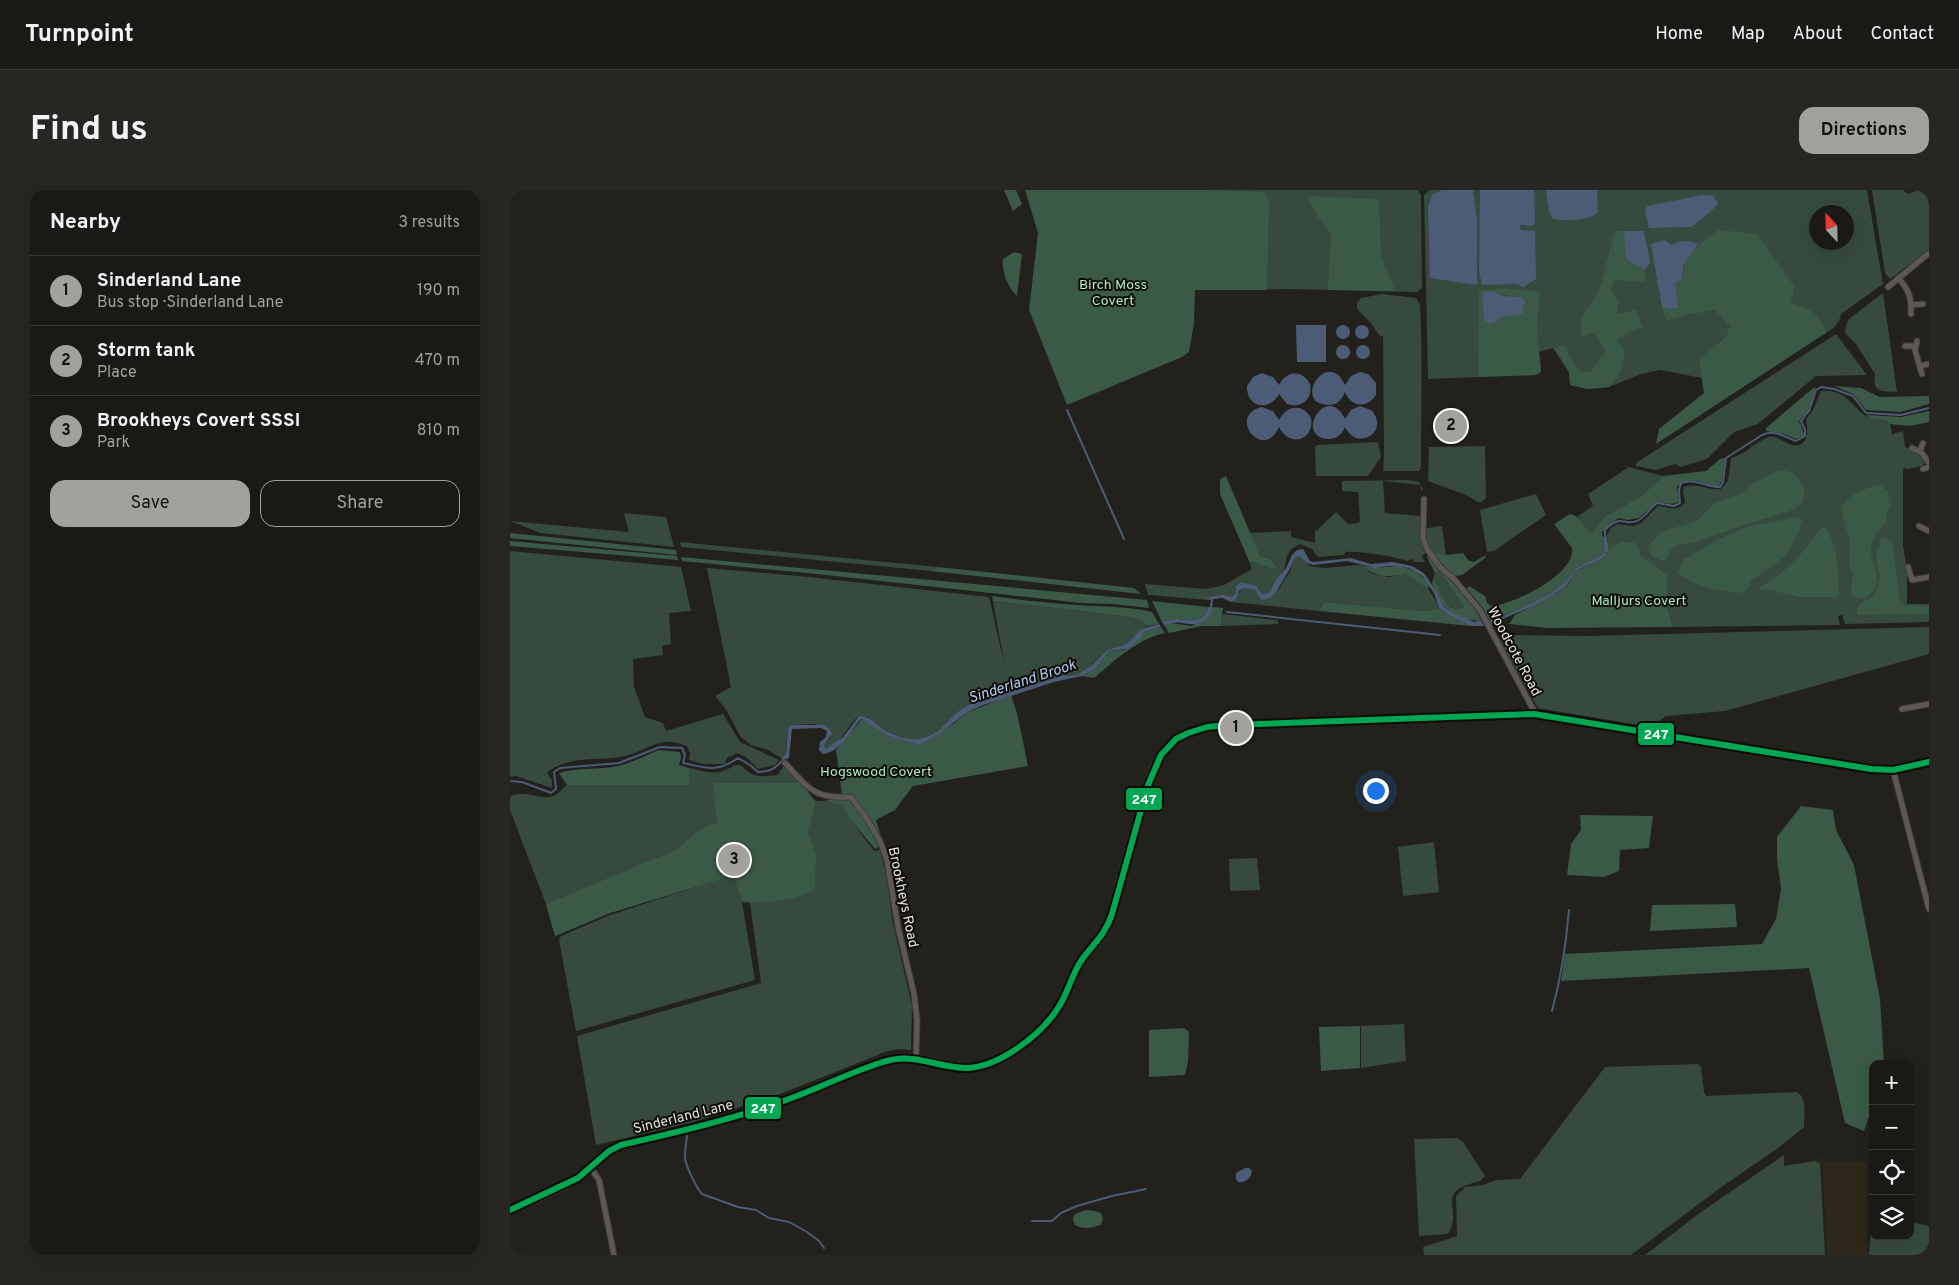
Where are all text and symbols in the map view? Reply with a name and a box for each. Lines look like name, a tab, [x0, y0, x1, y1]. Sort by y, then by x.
text: Turnpoint	[25, 20, 134, 50]
text: Home	[1655, 23, 1703, 46]
text: Map	[1731, 23, 1765, 46]
text: About	[1793, 23, 1842, 46]
text: Contact	[1870, 23, 1934, 46]
button: Directions	[1799, 107, 1929, 154]
text: Find us	[30, 108, 148, 152]
north arrow	[1809, 205, 1854, 250]
text: Nearby	[50, 209, 121, 236]
text: 3 results	[398, 213, 460, 233]
text: Sinderland Lane	[97, 269, 241, 293]
park label: Birch Moss Covert	[1079, 277, 1147, 310]
text: 1	[63, 281, 69, 301]
text: 190 m	[417, 281, 460, 301]
text: Bus stop · Sinderland Lane	[97, 293, 283, 313]
text: Storm tank	[97, 339, 195, 363]
text: 2	[61, 351, 71, 371]
text: 470 m	[415, 351, 460, 371]
text: Place	[97, 363, 137, 383]
pin: 2	[1435, 407, 1467, 445]
text: Brookheys Covert SSSI	[97, 409, 300, 433]
text: 3	[61, 421, 71, 441]
text: 810 m	[417, 421, 460, 441]
text: Park	[97, 433, 130, 453]
button: Save	[50, 480, 250, 527]
button: Share	[260, 480, 460, 527]
park label: Malljurs Covert	[1591, 593, 1687, 610]
street label: Woodcote Road	[1483, 604, 1544, 699]
water label: Sinderland Brook	[966, 656, 1079, 709]
pin: 1	[1220, 709, 1252, 747]
line badge: 247	[1637, 722, 1675, 746]
text: 247	[1643, 727, 1669, 744]
park label: Hogswood Covert	[820, 764, 932, 781]
your location	[1363, 778, 1389, 804]
line badge: 247	[1125, 787, 1163, 811]
text: 247	[1131, 792, 1157, 809]
pin: 3	[718, 841, 750, 879]
street label: Brookheys Road	[884, 846, 921, 949]
map controls	[1869, 1060, 1914, 1240]
button: +	[1869, 1060, 1914, 1105]
line badge: 247	[744, 1096, 782, 1120]
street label: Sinderland Lane	[632, 1097, 735, 1138]
text: 247	[750, 1101, 776, 1118]
button: −	[1869, 1105, 1914, 1150]
button: locate	[1869, 1150, 1914, 1195]
button: layers	[1869, 1195, 1914, 1240]

